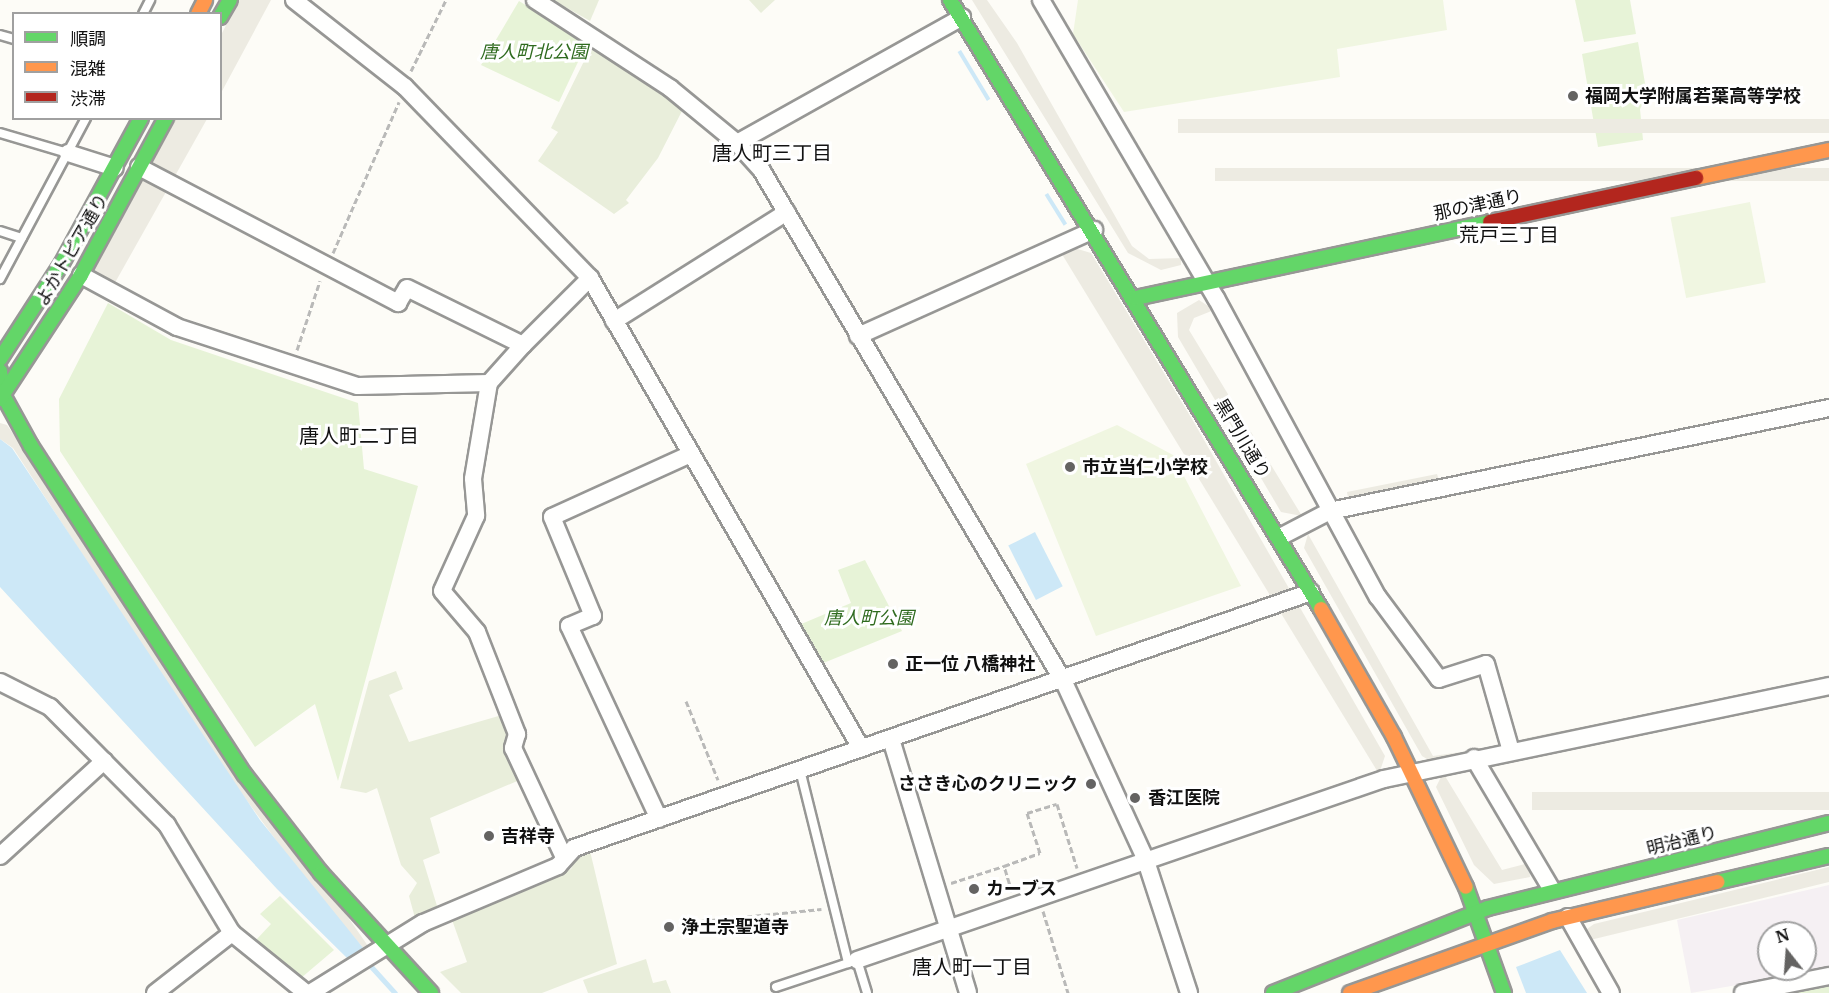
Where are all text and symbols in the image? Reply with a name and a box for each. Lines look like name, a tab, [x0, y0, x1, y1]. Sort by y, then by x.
legend	[12, 12, 222, 120]
text: 順調	[70, 27, 106, 50]
park label: 唐人町北公園	[480, 41, 588, 63]
text: 混雑	[70, 57, 106, 80]
place label: 福岡大学附属若葉高等学校	[1585, 85, 1801, 107]
text: 渋滞	[70, 87, 106, 110]
marker: 福岡大学附属若葉高等学校	[1566, 89, 1580, 103]
district label: 唐人町三丁目	[712, 140, 832, 164]
street label: 那の津通り	[1432, 185, 1524, 225]
street label: よかトピア通り	[31, 190, 113, 310]
district label: 荒戸三丁目	[1459, 222, 1559, 246]
street label: 黒門川通り	[1210, 395, 1274, 483]
district label: 唐人町二丁目	[299, 423, 419, 447]
place label: 市立当仁小学校	[1082, 456, 1208, 478]
marker: 市立当仁小学校	[1063, 460, 1077, 474]
park label: 唐人町公園	[824, 607, 914, 629]
place label: 正一位 八橋神社	[905, 653, 1035, 675]
marker: 正一位 八橋神社	[886, 657, 900, 671]
place label: ささき心のクリニック	[898, 773, 1078, 795]
marker: ささき心のクリニック	[1082, 775, 1100, 793]
place label: 香江医院	[1148, 787, 1220, 809]
marker: 香江医院	[1126, 789, 1144, 807]
street label: 明治通り	[1644, 822, 1720, 860]
place label: 吉祥寺	[501, 825, 555, 847]
marker: 吉祥寺	[482, 829, 496, 843]
place label: カーブス	[986, 878, 1058, 900]
marker: カーブス	[967, 882, 981, 896]
place label: 浄土宗聖道寺	[681, 916, 789, 938]
marker: 浄土宗聖道寺	[662, 920, 676, 934]
north arrow	[1757, 921, 1817, 981]
text: N	[1773, 924, 1791, 947]
district label: 唐人町一丁目	[912, 954, 1032, 978]

